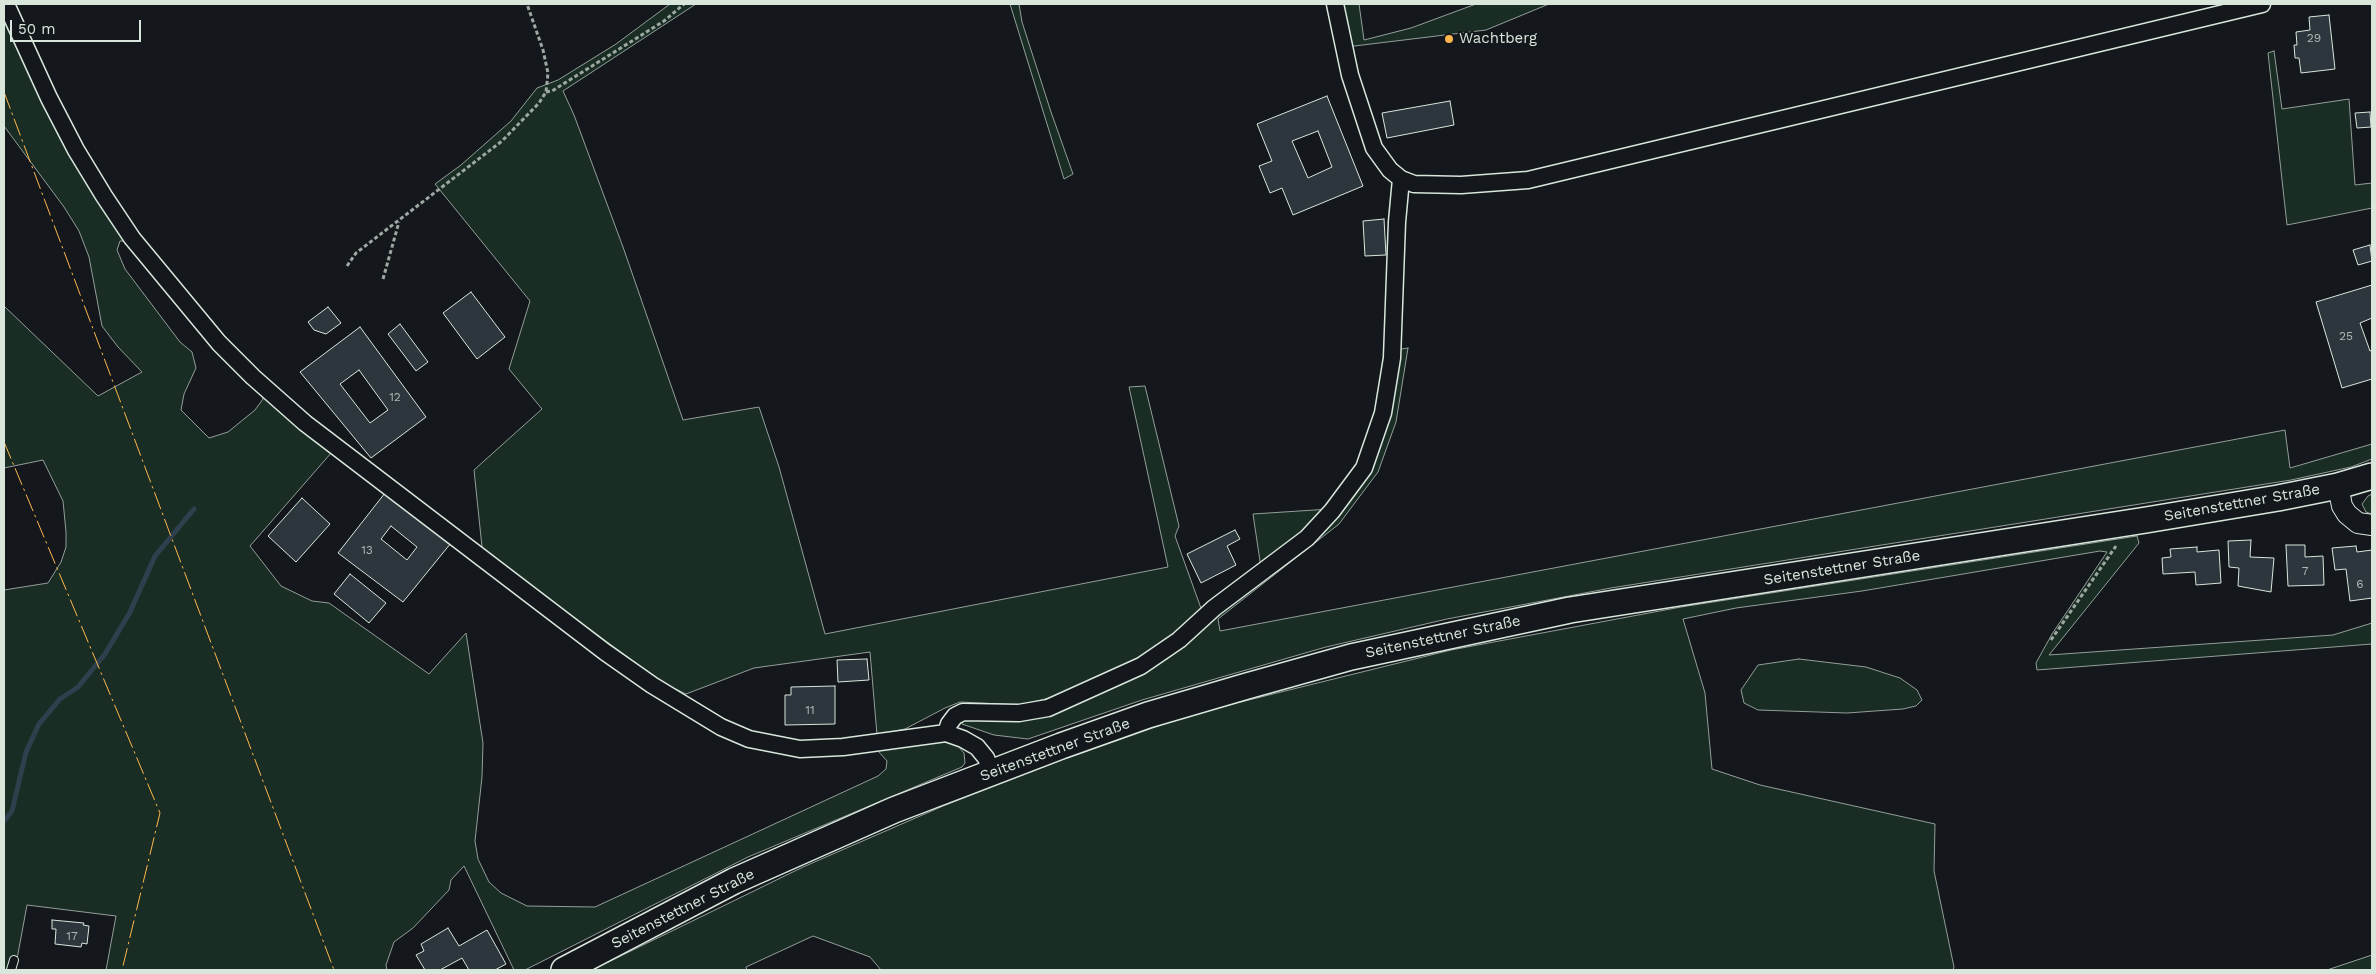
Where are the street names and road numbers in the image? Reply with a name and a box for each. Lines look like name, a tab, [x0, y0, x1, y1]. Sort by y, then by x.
street label: Seitenstettner Straße	[2163, 480, 2321, 526]
street label: Seitenstettner Straße	[1763, 547, 1921, 589]
street label: Seitenstettner Straße	[1364, 612, 1522, 662]
street label: Seitenstettner Straße	[978, 715, 1132, 785]
street label: Seitenstettner Straße	[608, 865, 758, 953]

